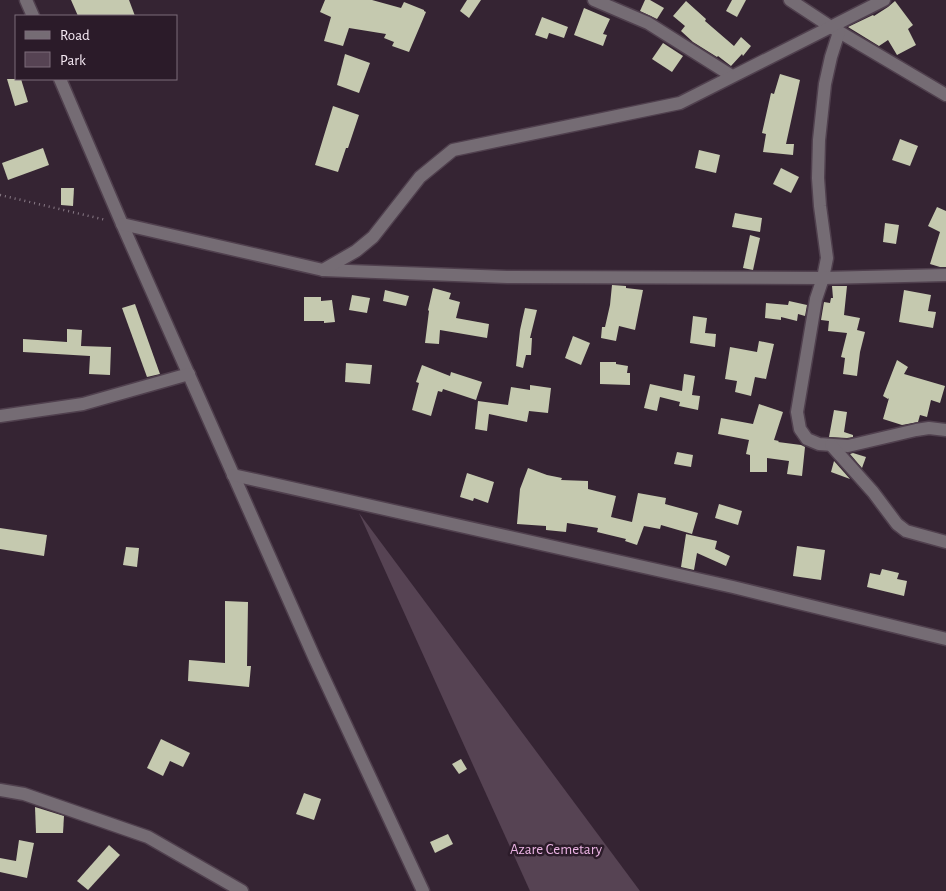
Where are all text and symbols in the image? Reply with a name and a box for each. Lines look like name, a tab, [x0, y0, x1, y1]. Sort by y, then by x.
legend	[15, 15, 178, 80]
text: Road	[60, 28, 90, 43]
text: Park	[60, 53, 86, 68]
park label: Azare Cemetary	[510, 842, 603, 857]

